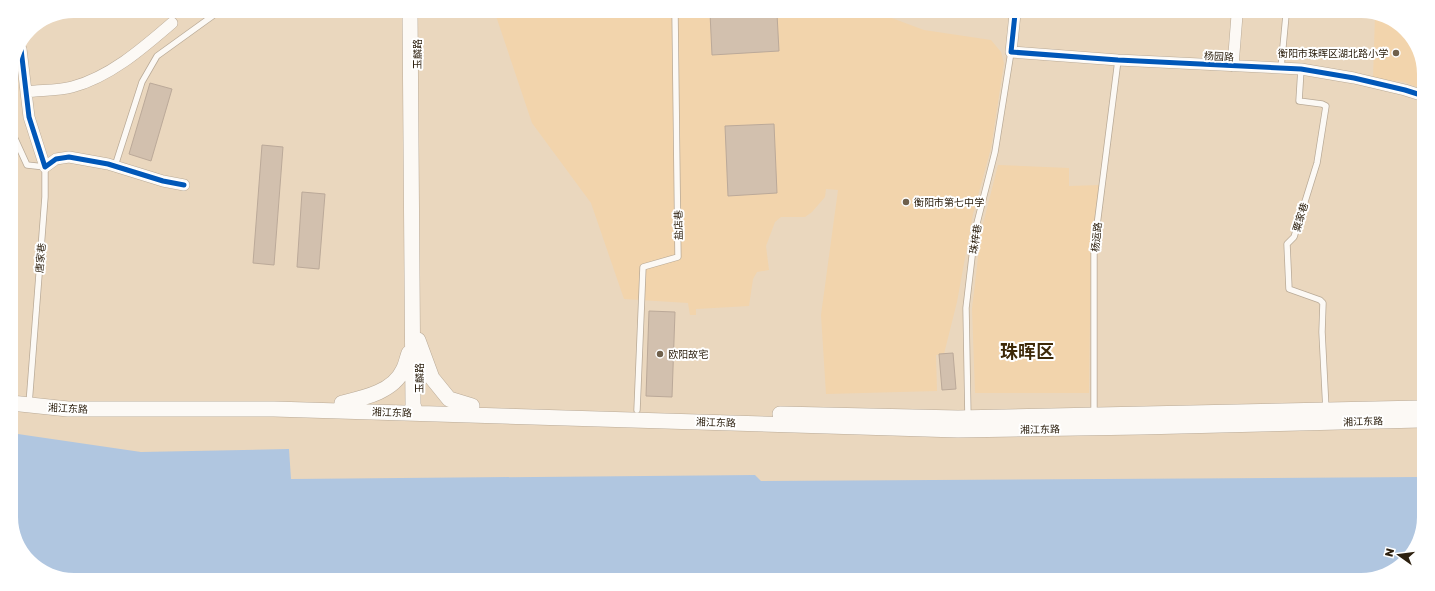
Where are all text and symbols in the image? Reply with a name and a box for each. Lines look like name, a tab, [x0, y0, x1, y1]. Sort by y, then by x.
street label: 玉麟路	[411, 39, 423, 69]
place label: 衡阳市珠晖区湖北路小学	[1278, 47, 1388, 59]
marker: 衡阳市珠晖区湖北路小学	[1391, 48, 1401, 58]
street label: 杨园路	[1204, 49, 1234, 63]
place label: 衡阳市第七中学	[914, 196, 984, 208]
marker: 衡阳市第七中学	[901, 197, 911, 207]
street label: 粟家巷	[1290, 201, 1310, 233]
street label: 盐店巷	[672, 210, 684, 240]
street label: 杨运路	[1088, 221, 1104, 253]
street label: 珠梓巷	[967, 223, 983, 255]
street label: 唐家巷	[33, 243, 47, 273]
district label: 珠晖区	[1000, 340, 1054, 362]
place label: 欧阳故宅	[668, 348, 708, 360]
marker: 欧阳故宅	[655, 349, 665, 359]
street label: 玉麟路	[413, 363, 425, 393]
street label: 湘江东路	[48, 401, 88, 415]
street label: 湘江东路	[372, 405, 412, 419]
street label: 湘江东路	[1343, 414, 1383, 428]
street label: 湘江东路	[696, 415, 736, 429]
street label: 湘江东路	[1020, 423, 1060, 435]
north arrow	[1379, 535, 1419, 575]
text: N	[1381, 547, 1396, 558]

